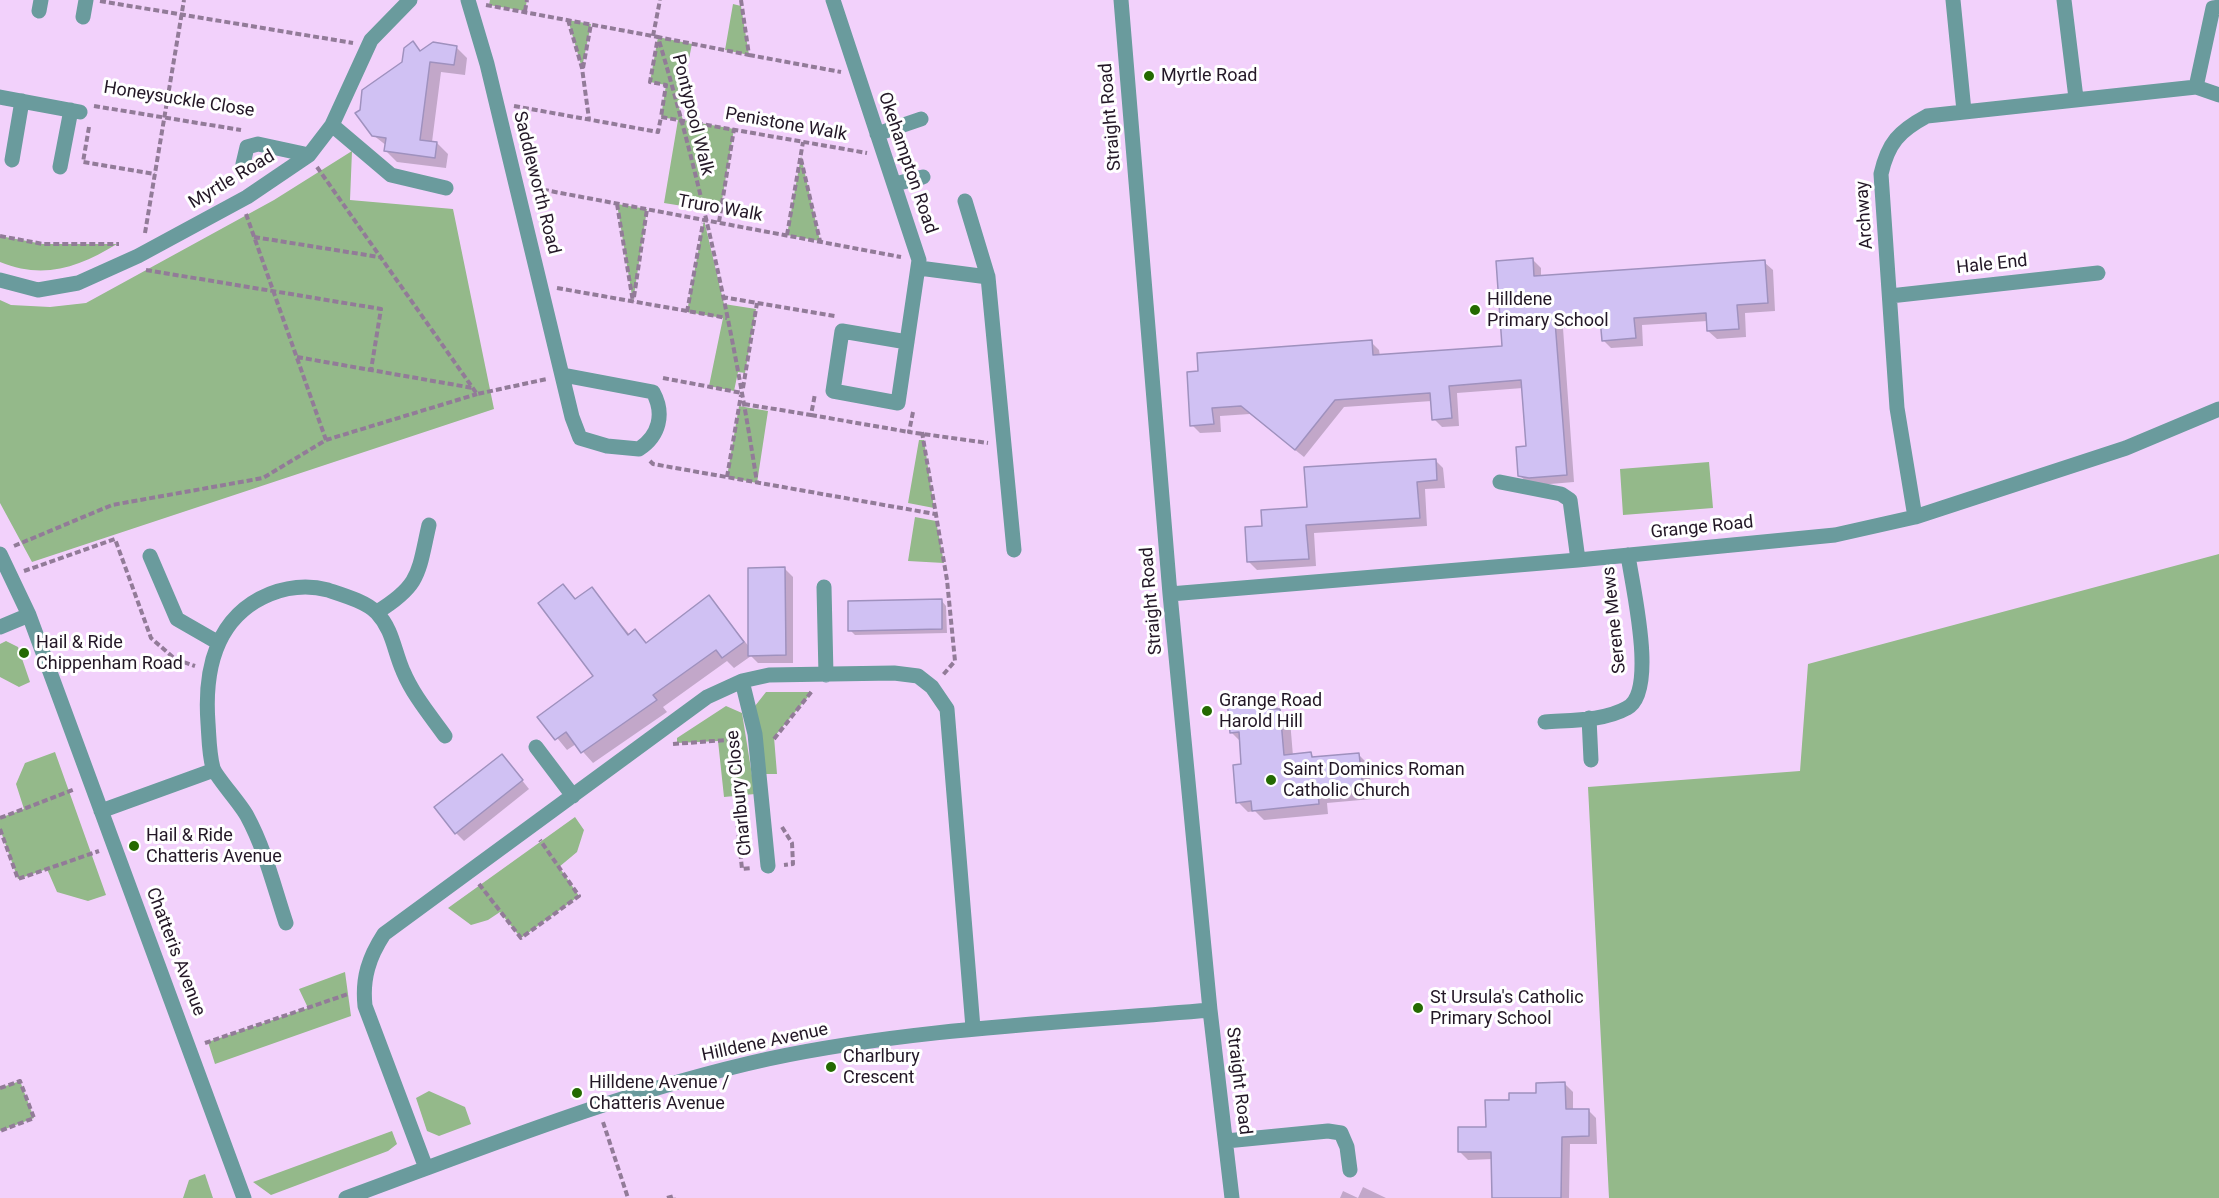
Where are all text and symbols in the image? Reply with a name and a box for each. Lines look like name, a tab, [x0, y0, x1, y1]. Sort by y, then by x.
street label: Pontypool Walk	[666, 52, 718, 178]
street label: Straight Road	[1096, 62, 1126, 172]
place label: Myrtle Road	[1161, 65, 1257, 87]
marker: Myrtle Road	[1142, 69, 1156, 83]
street label: Honeysuckle Close	[102, 77, 256, 123]
street label: Okehampton Road	[873, 89, 941, 237]
street label: Penistone Walk	[723, 104, 849, 146]
street label: Saddleworth Road	[508, 109, 564, 257]
street label: Myrtle Road	[185, 146, 279, 214]
street label: Archway	[1852, 180, 1878, 250]
street label: Truro Walk	[676, 191, 764, 227]
street label: Hale End	[1955, 251, 2029, 279]
place label: Hilldene Primary School	[1487, 289, 1609, 332]
marker: Hilldene Primary School	[1468, 303, 1482, 317]
street label: Grange Road	[1650, 512, 1754, 544]
street label: Straight Road	[1137, 546, 1167, 656]
street label: Serene Mews	[1599, 565, 1631, 675]
place label: Hail & Ride Chippenham Road	[36, 632, 183, 674]
marker: Hail & Ride Chippenham Road	[17, 646, 31, 660]
place label: Grange Road Harold Hill	[1219, 690, 1322, 732]
marker: Grange Road Harold Hill	[1200, 704, 1214, 718]
street label: Charlbury Close	[723, 729, 757, 857]
place label: Saint Dominics Roman Catholic Church	[1283, 759, 1465, 802]
marker: Saint Dominics Roman Catholic Church	[1264, 773, 1278, 787]
place label: Hail & Ride Chatteris Avenue	[146, 825, 282, 868]
marker: Hail & Ride Chatteris Avenue	[127, 839, 141, 853]
street label: Chatteris Avenue	[141, 885, 209, 1019]
place label: St Ursula's Catholic Primary School	[1430, 987, 1584, 1030]
marker: St Ursula's Catholic Primary School	[1411, 1001, 1425, 1015]
street label: Hilldene Avenue	[700, 1019, 830, 1067]
street label: Straight Road	[1221, 1026, 1255, 1136]
place label: Charlbury Crescent	[843, 1046, 920, 1088]
marker: Charlbury Crescent	[824, 1060, 838, 1074]
place label: Hilldene Avenue / Chatteris Avenue	[589, 1072, 729, 1114]
marker: Hilldene Avenue / Chatteris Avenue	[570, 1086, 584, 1100]

